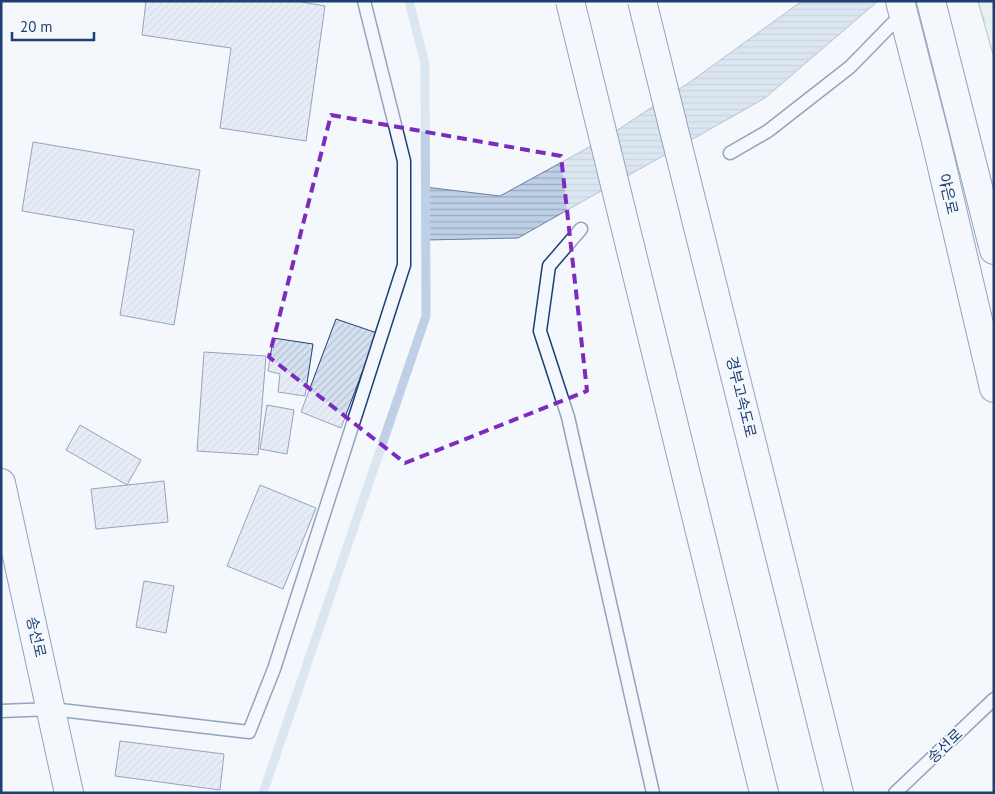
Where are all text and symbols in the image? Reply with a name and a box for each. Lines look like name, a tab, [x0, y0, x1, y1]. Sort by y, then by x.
scale bar	[12, 10, 95, 42]
text: 20 m	[20, 17, 53, 36]
street label: 야은로	[935, 172, 962, 216]
street label: 경부고속도로	[722, 354, 761, 439]
street label: 송선로	[23, 615, 50, 659]
street label: 송선로	[923, 724, 966, 767]

